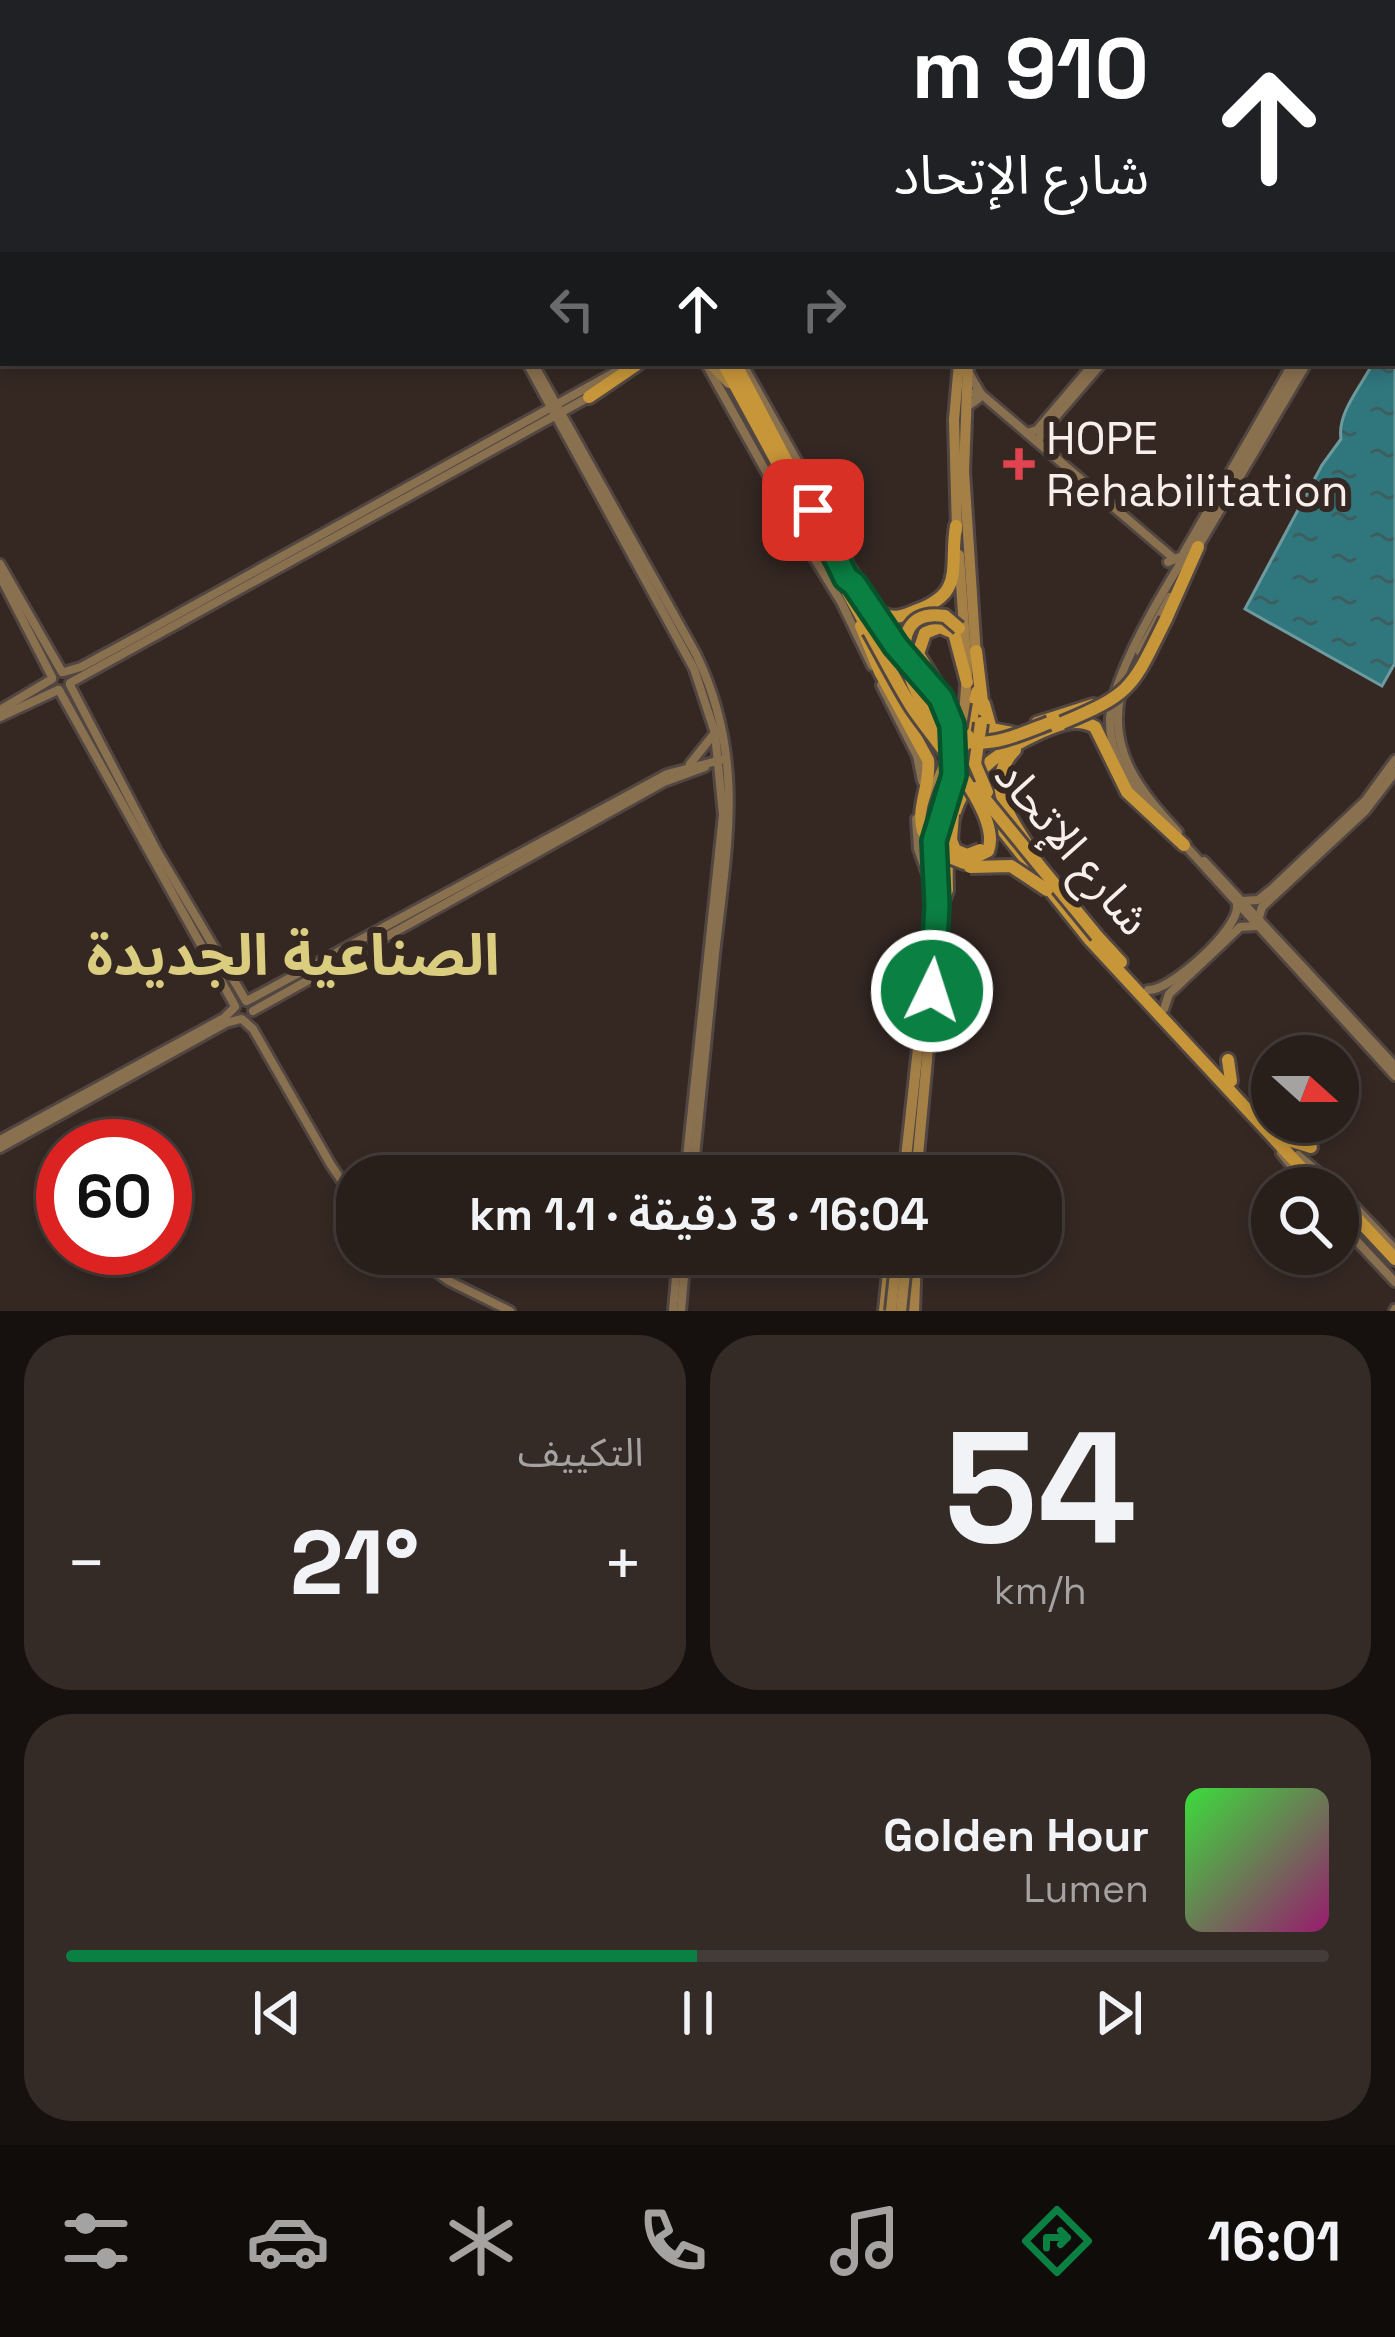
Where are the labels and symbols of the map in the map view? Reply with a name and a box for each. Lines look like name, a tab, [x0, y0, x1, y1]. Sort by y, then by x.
place label: HOPE Rehabilitation	[1046, 410, 1349, 519]
marker: HOPE Rehabilitation	[1003, 448, 1035, 480]
pin	[762, 459, 864, 561]
street label: شارع الإتحاد	[979, 747, 1163, 950]
district label: الصناعية الجديدة	[86, 919, 500, 992]
position arrow	[869, 928, 995, 1054]
north arrow	[1251, 1035, 1359, 1143]
speed limit sign: 60	[36, 1119, 192, 1275]

